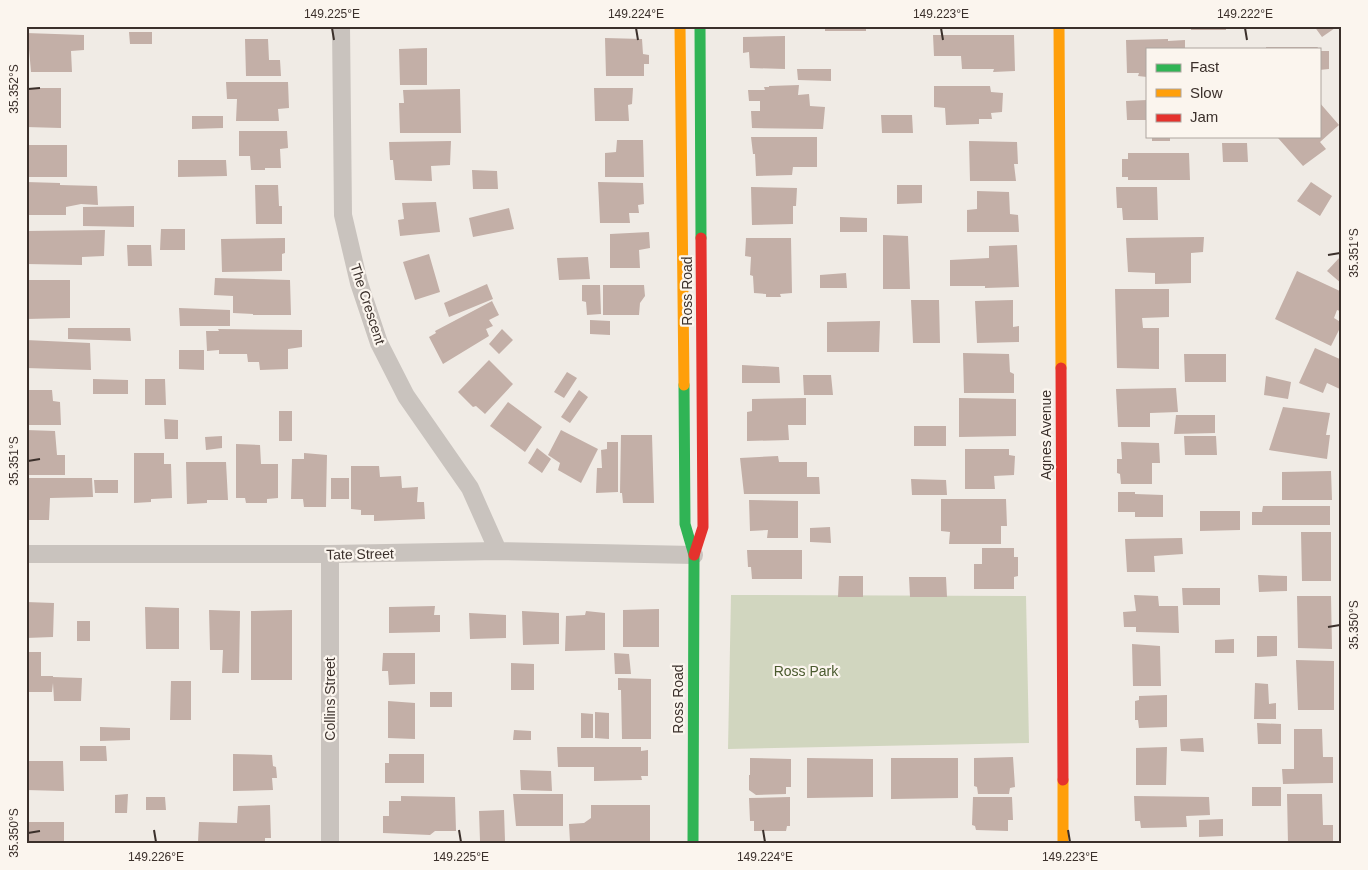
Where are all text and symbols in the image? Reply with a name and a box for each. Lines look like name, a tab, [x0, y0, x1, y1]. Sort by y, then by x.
text: 149.225°E	[304, 7, 360, 21]
text: 149.224°E	[608, 7, 664, 21]
text: 149.223°E	[913, 7, 969, 21]
text: 149.222°E	[1217, 7, 1273, 21]
legend	[1146, 48, 1320, 138]
text: Fast	[1190, 58, 1220, 75]
text: 35.352°S	[7, 64, 21, 114]
text: Slow	[1190, 84, 1223, 101]
text: Jam	[1190, 108, 1218, 125]
text: 35.351°S	[1347, 228, 1361, 278]
street label: Ross Road	[679, 256, 695, 326]
street label: The Crescent	[347, 262, 389, 347]
street label: Agnes Avenue	[1038, 390, 1054, 480]
text: 35.351°S	[7, 436, 21, 486]
street label: Tate Street	[326, 545, 394, 563]
text: 35.350°S	[1347, 600, 1361, 650]
street label: Collins Street	[322, 657, 338, 741]
park label: Ross Park	[774, 663, 839, 679]
street label: Ross Road	[670, 664, 686, 734]
text: 35.350°S	[7, 808, 21, 858]
text: 149.226°E	[128, 850, 184, 864]
text: 149.225°E	[433, 850, 489, 864]
text: 149.224°E	[737, 850, 793, 864]
text: 149.223°E	[1042, 850, 1098, 864]

